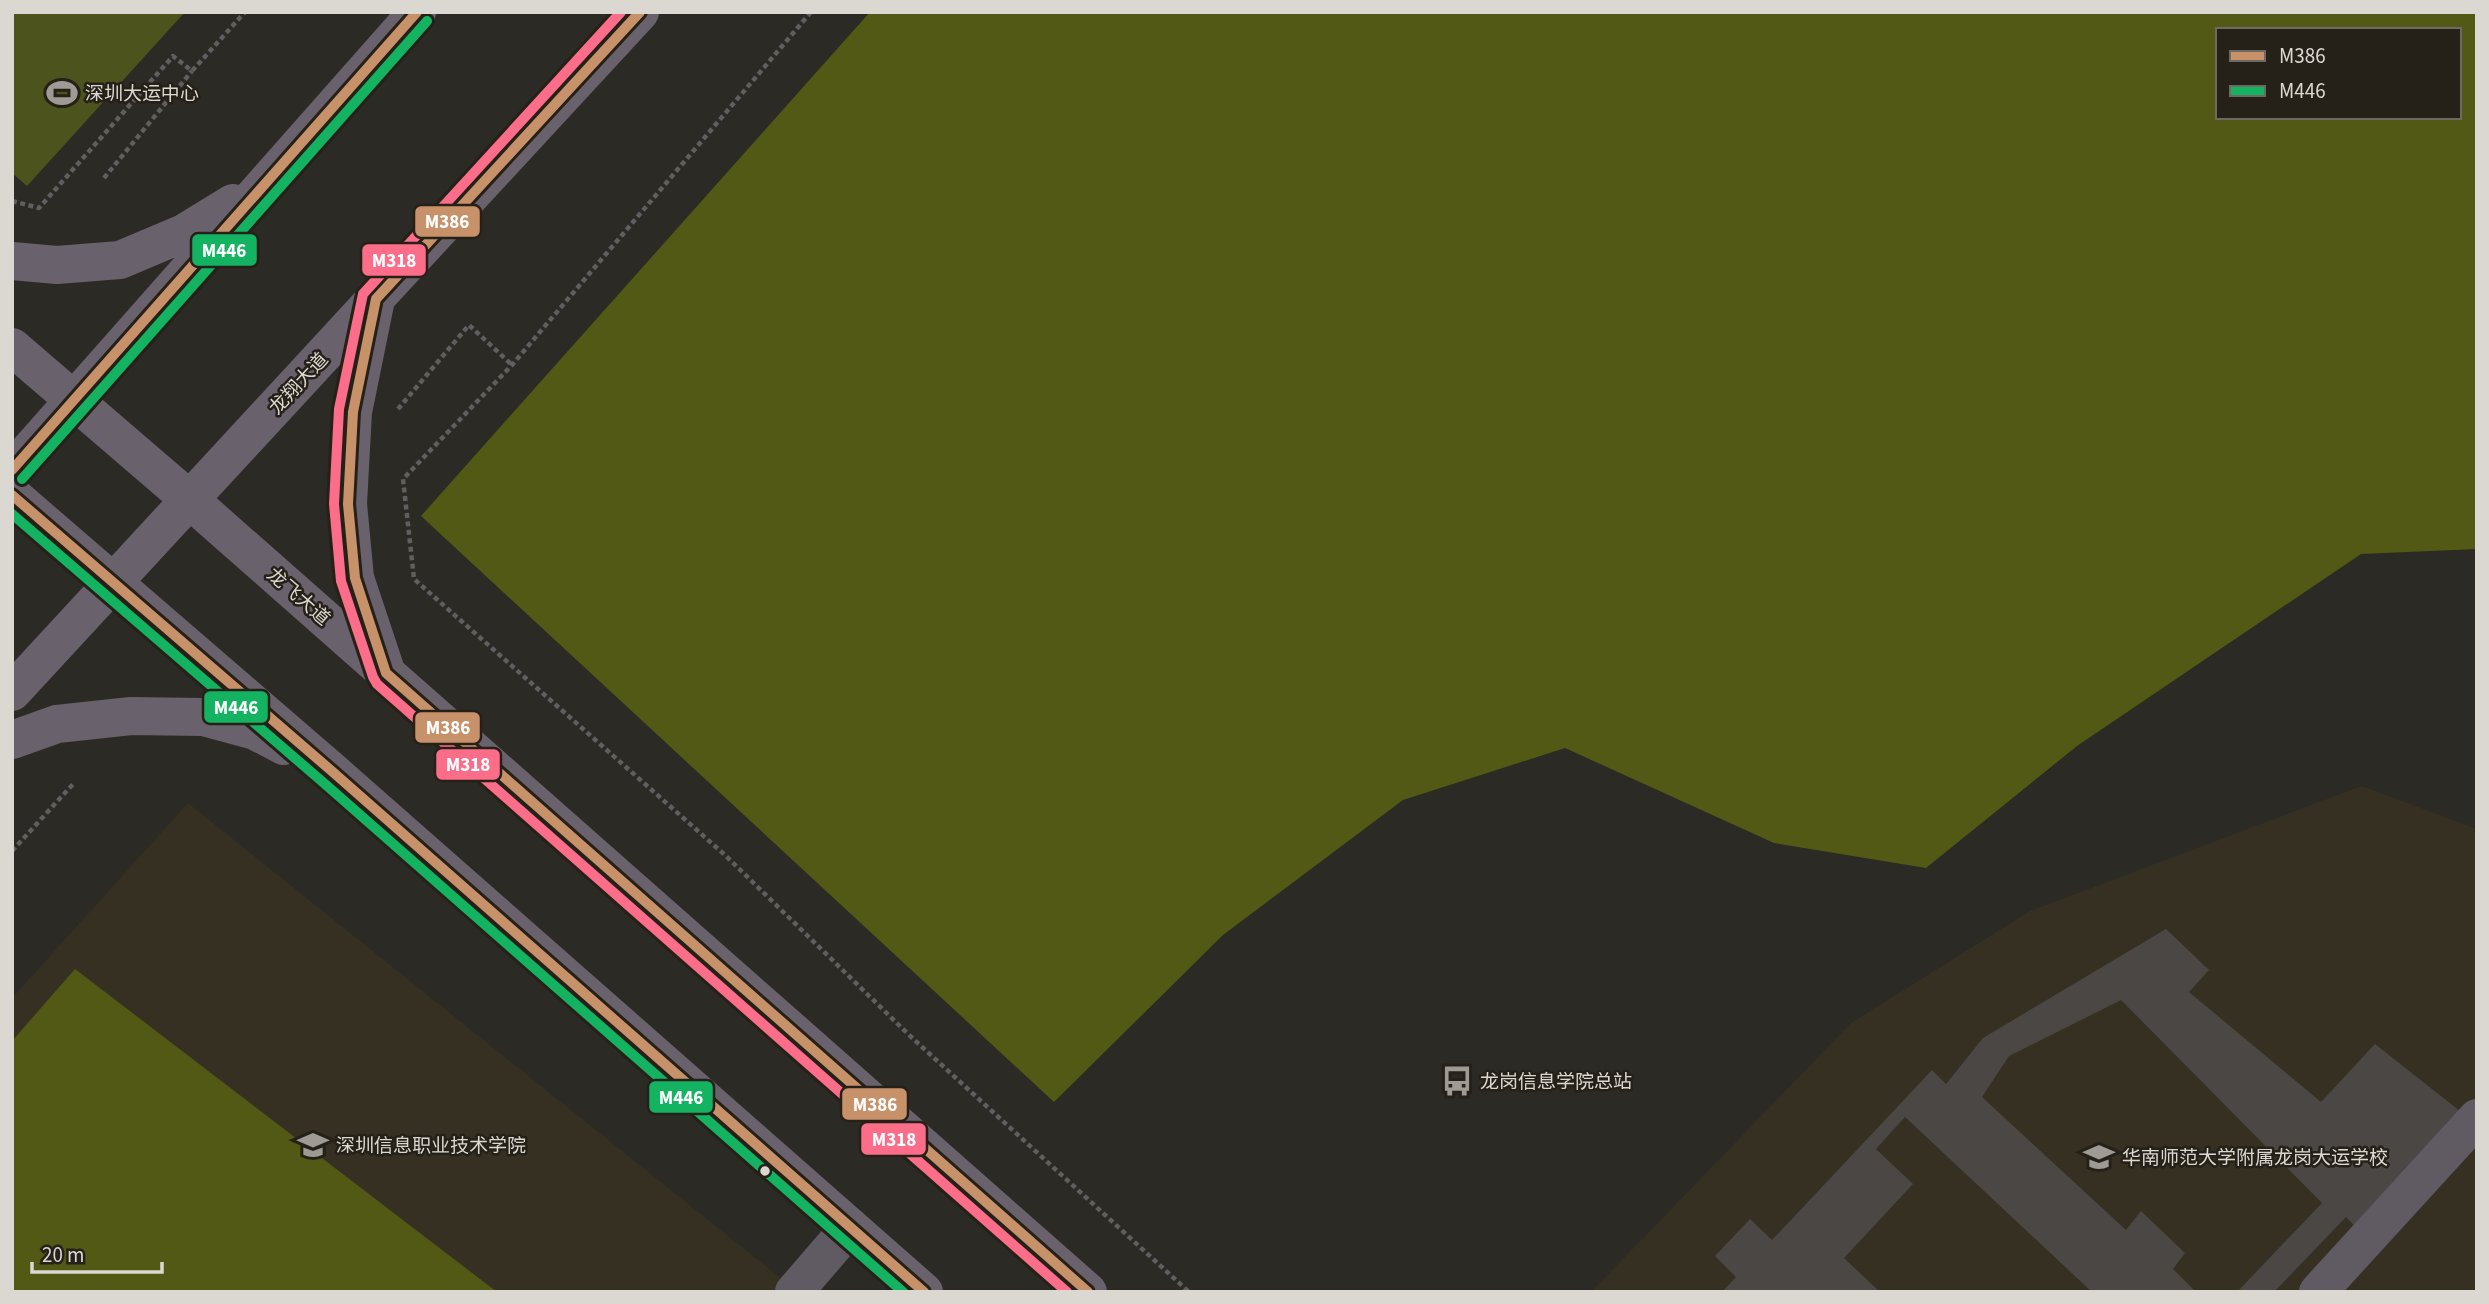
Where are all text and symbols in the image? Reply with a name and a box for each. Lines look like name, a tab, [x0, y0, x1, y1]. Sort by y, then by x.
legend	[2216, 28, 2461, 119]
text: M386	[2279, 41, 2326, 71]
sports icon: 深圳大运中心	[45, 76, 79, 110]
text: M446	[2279, 76, 2326, 106]
place label: 深圳大运中心	[85, 81, 199, 108]
line badge: M386	[414, 205, 481, 238]
text: M386	[425, 209, 469, 236]
line badge: M446	[191, 233, 258, 267]
text: M446	[202, 238, 246, 265]
line badge: M318	[361, 243, 427, 277]
text: M318	[372, 248, 416, 275]
street label: 龙翔大道	[263, 347, 335, 421]
street label: 龙飞大道	[260, 562, 336, 632]
line badge: M446	[203, 690, 269, 724]
text: M446	[214, 695, 258, 722]
line badge: M386	[414, 711, 481, 744]
text: M386	[426, 715, 470, 742]
line badge: M318	[435, 748, 501, 781]
text: M318	[446, 752, 490, 779]
bus stop icon: 龙岗信息学院总站	[1440, 1064, 1474, 1098]
place label: 龙岗信息学院总站	[1480, 1069, 1632, 1096]
line badge: M446	[648, 1080, 714, 1114]
text: M446	[659, 1085, 703, 1112]
line badge: M386	[841, 1087, 908, 1121]
text: M386	[853, 1092, 897, 1119]
line badge: M318	[860, 1122, 927, 1156]
text: M318	[872, 1127, 916, 1154]
school or university icon: 深圳信息职业技术学院	[296, 1128, 330, 1162]
place label: 深圳信息职业技术学院	[336, 1133, 526, 1160]
school or university icon: 华南师范大学附属龙岗大运学校	[2082, 1140, 2116, 1174]
place label: 华南师范大学附属龙岗大运学校	[2122, 1145, 2388, 1172]
unlabelled marker	[758, 1164, 772, 1178]
scale bar	[32, 1230, 161, 1274]
text: 20 m	[42, 1240, 84, 1270]

